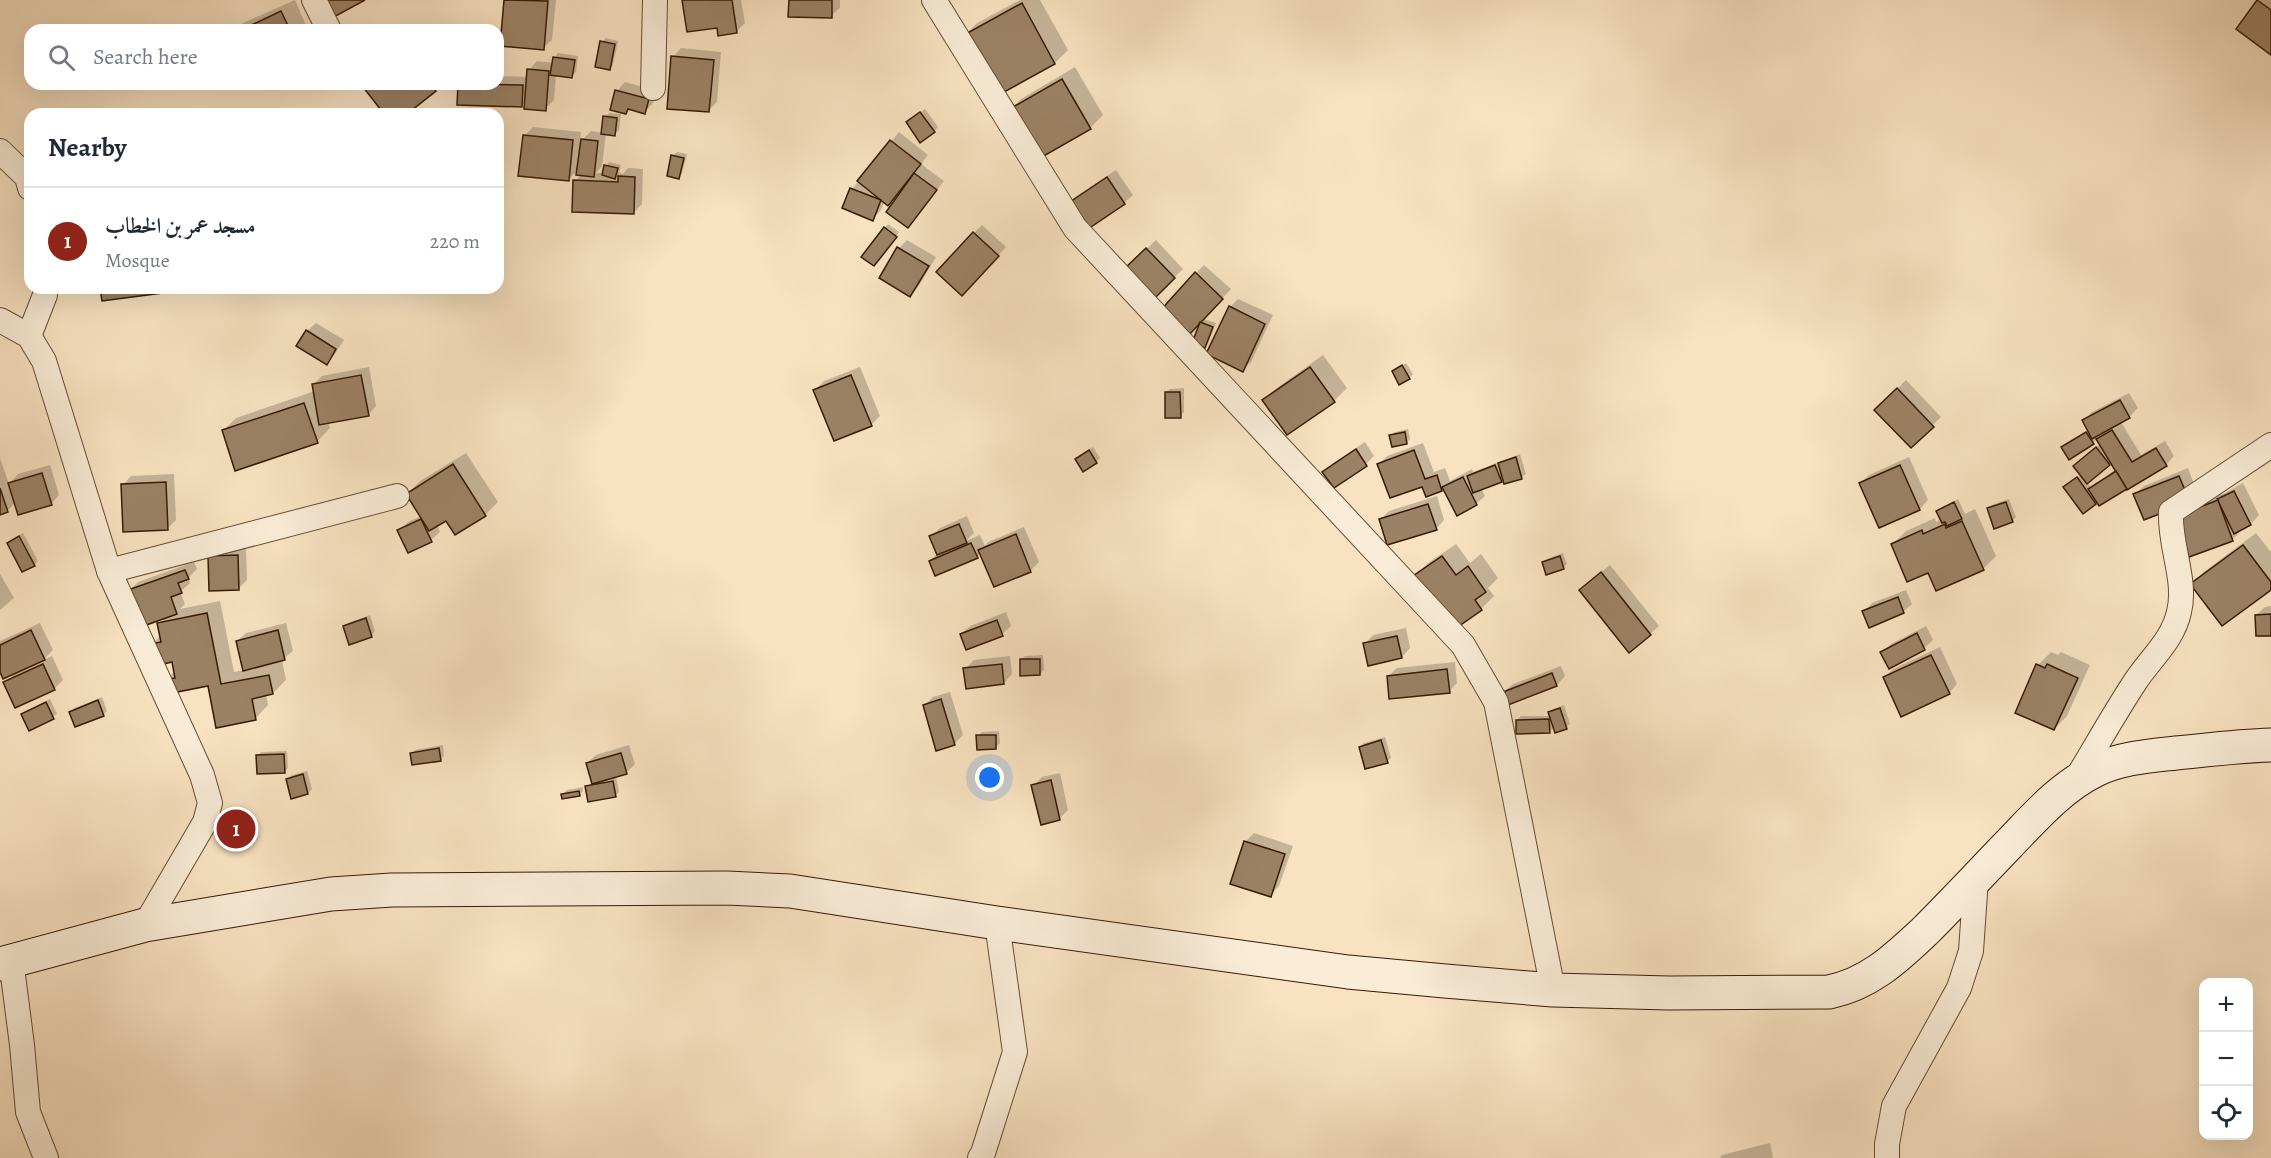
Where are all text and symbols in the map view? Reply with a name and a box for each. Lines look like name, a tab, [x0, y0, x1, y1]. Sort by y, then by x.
search box	[24, 24, 504, 90]
icon: search	[45, 41, 78, 74]
text: Search here	[93, 42, 198, 72]
text: Nearby	[48, 130, 127, 165]
text: مسجد عمر بن الخطاب	[105, 211, 255, 241]
text: 1	[64, 228, 71, 255]
text: 220 m	[430, 228, 480, 255]
text: Mosque	[105, 247, 170, 274]
your location	[975, 763, 1004, 792]
pin: 1	[216, 806, 256, 852]
map controls	[2199, 978, 2253, 1140]
button: +	[2199, 978, 2253, 1032]
button: −	[2199, 1032, 2253, 1086]
button: locate	[2199, 1086, 2253, 1140]

